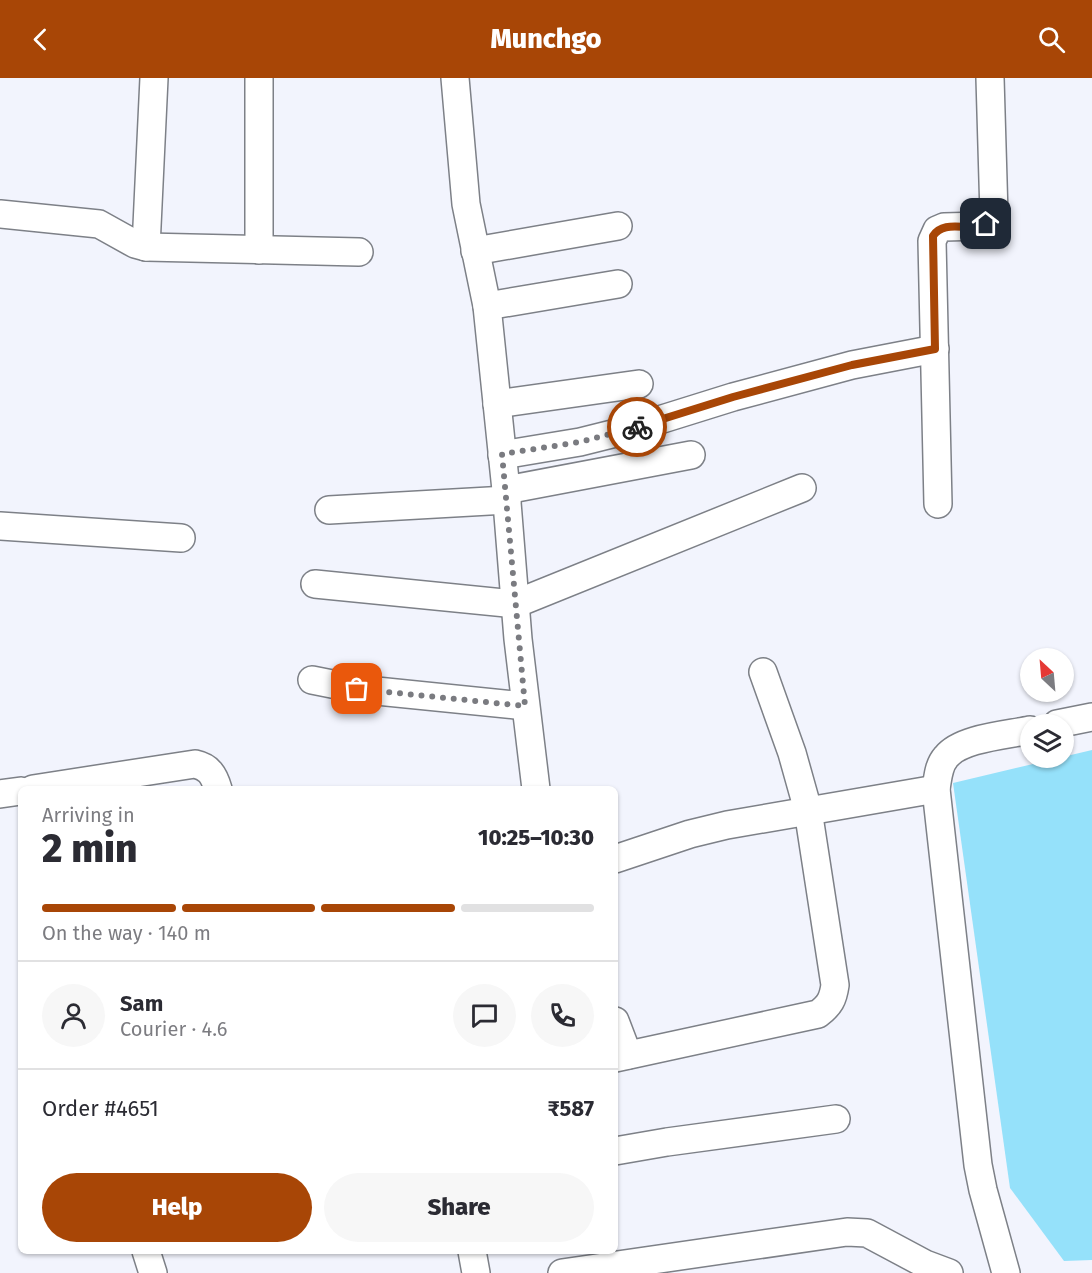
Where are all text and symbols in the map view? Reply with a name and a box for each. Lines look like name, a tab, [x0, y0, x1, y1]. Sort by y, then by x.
icon: back	[24, 23, 57, 56]
text: Munchgo	[491, 23, 601, 55]
icon: search	[1035, 23, 1068, 56]
pin	[960, 198, 1011, 249]
icon: home	[969, 207, 1002, 240]
courier	[607, 397, 667, 457]
icon: bike	[621, 411, 654, 444]
north arrow	[1020, 648, 1074, 702]
map controls	[1020, 648, 1074, 768]
pin	[331, 663, 382, 714]
icon: bag	[340, 672, 373, 705]
button: layers	[1020, 714, 1074, 768]
text: Arriving in	[42, 803, 135, 827]
text: 10:25–10:30	[478, 824, 594, 851]
text: 2 min	[42, 826, 138, 872]
text: On the way · 140 m	[42, 921, 211, 945]
button: person	[42, 984, 105, 1047]
button: chat	[453, 984, 516, 1047]
button: phone	[531, 984, 594, 1047]
text: Sam	[120, 990, 163, 1017]
text: Courier · 4.6	[120, 1017, 227, 1041]
text: Order #4651	[42, 1095, 159, 1122]
text: ₹587	[548, 1095, 594, 1122]
button: Help	[42, 1173, 312, 1242]
button: Share	[324, 1173, 594, 1242]

